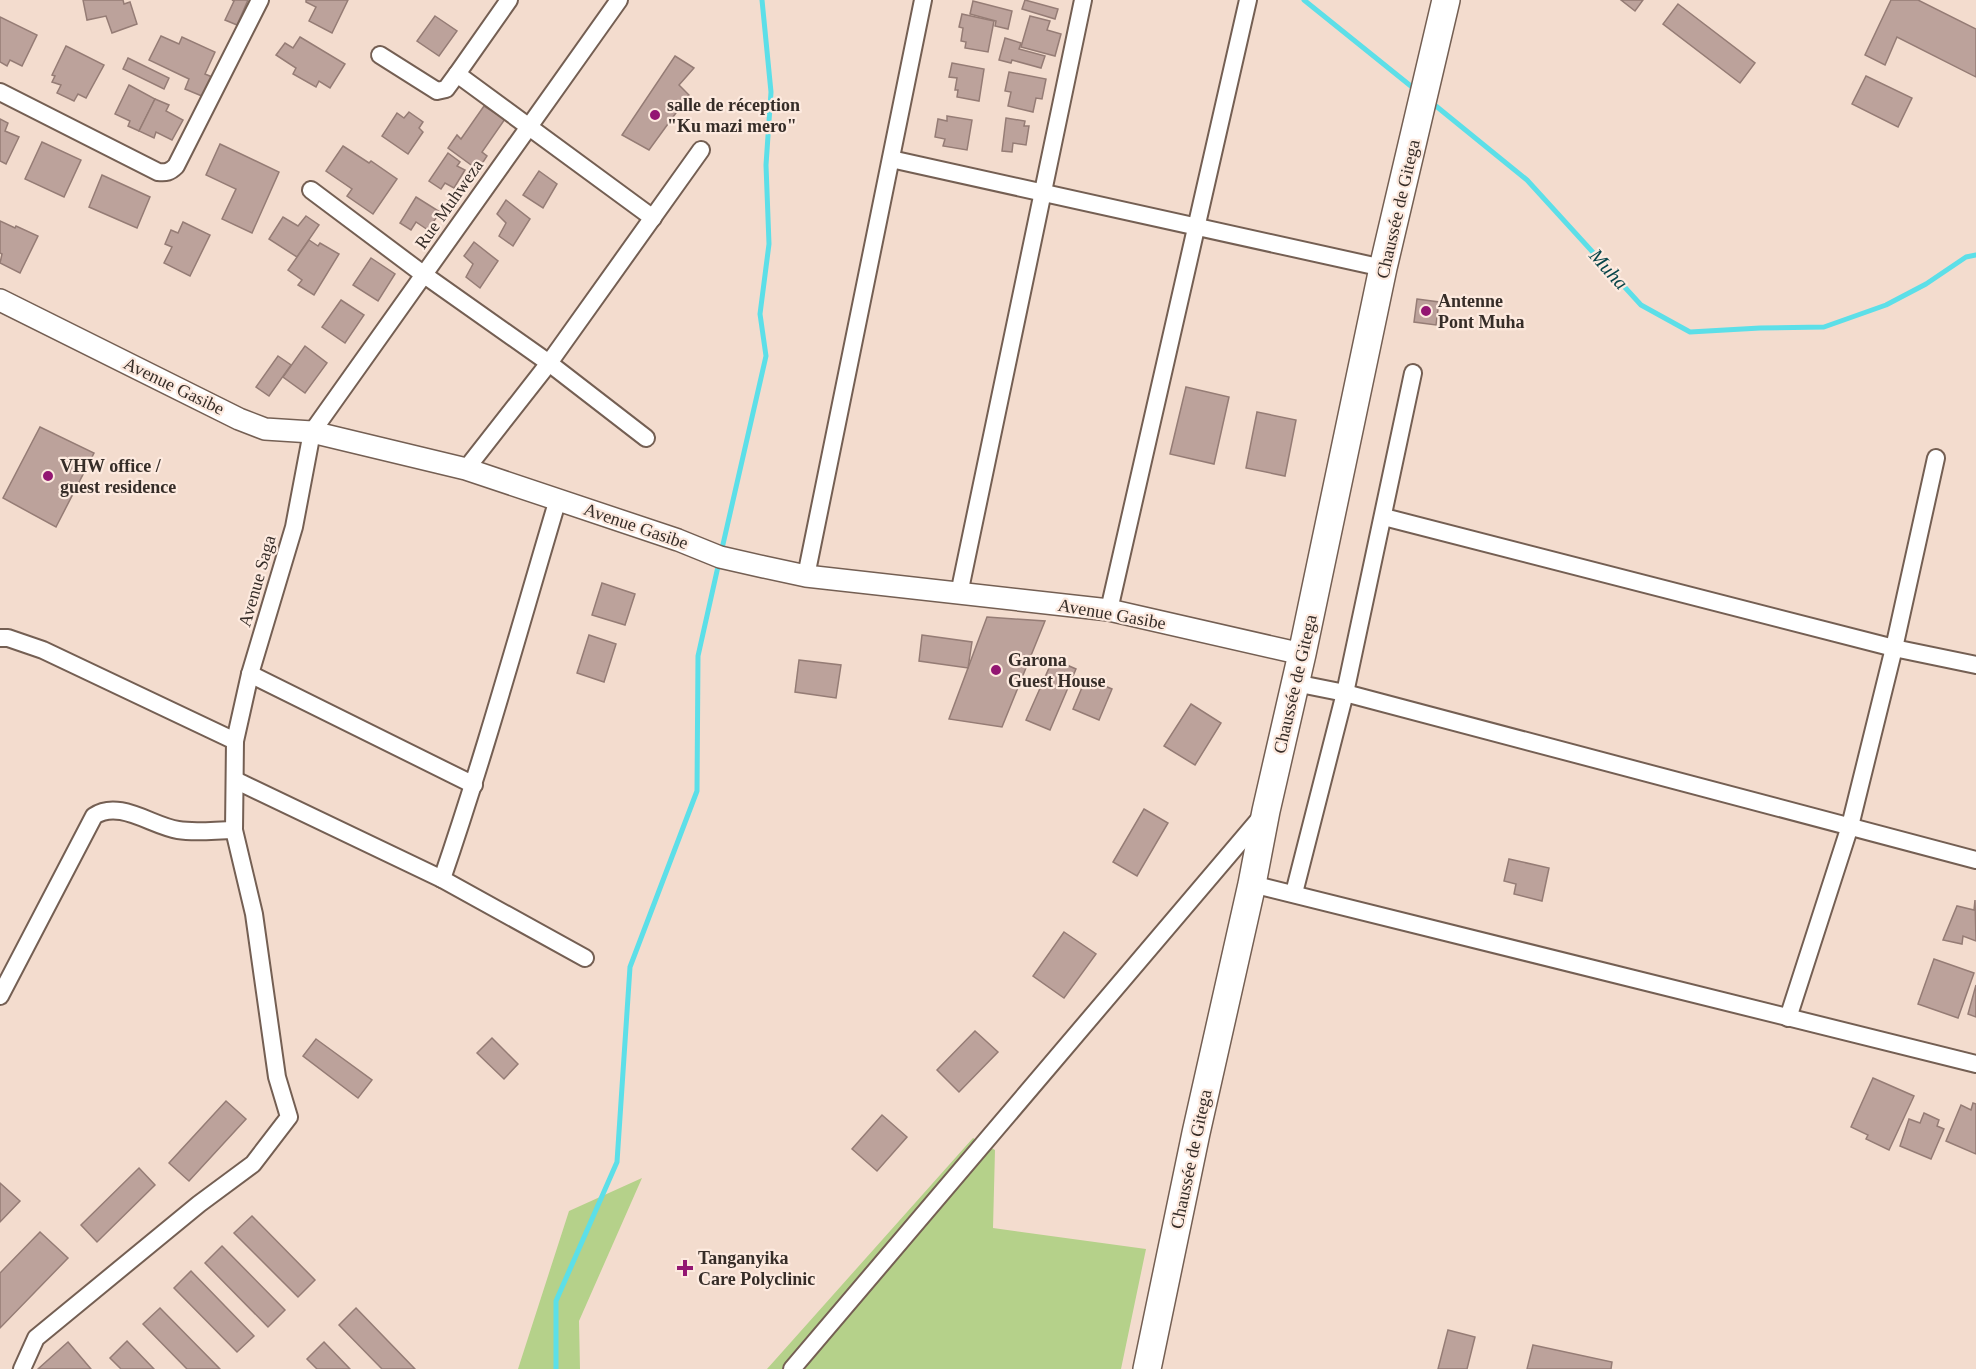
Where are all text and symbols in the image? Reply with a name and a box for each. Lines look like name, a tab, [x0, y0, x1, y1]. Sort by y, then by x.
place label: salle de réception "Ku mazi mero"	[667, 95, 800, 136]
marker: salle de réception "Ku mazi mero"	[648, 108, 662, 122]
street label: Chaussée de Gitega	[1372, 138, 1424, 280]
street label: Rue Muhweza	[411, 155, 487, 253]
water label: Muha	[1585, 244, 1633, 294]
place label: Antenne Pont Muha	[1438, 291, 1525, 332]
marker: Antenne Pont Muha	[1419, 304, 1433, 318]
street label: Avenue Gasibe	[121, 353, 227, 419]
place label: VHW office / guest residence	[60, 456, 176, 497]
marker: VHW office / guest residence	[41, 469, 55, 483]
street label: Avenue Gasibe	[581, 499, 691, 553]
street label: Avenue Saga	[234, 533, 280, 629]
street label: Avenue Gasibe	[1057, 595, 1167, 633]
street label: Chaussée de Gitega	[1269, 613, 1321, 755]
place label: Garona Guest House	[1008, 650, 1106, 691]
marker: Garona Guest House	[989, 663, 1003, 677]
street label: Chaussée de Gitega	[1166, 1087, 1216, 1231]
place label: Tanganyika Care Polyclinic	[698, 1248, 815, 1289]
marker: Tanganyika Care Polyclinic	[676, 1259, 694, 1277]

